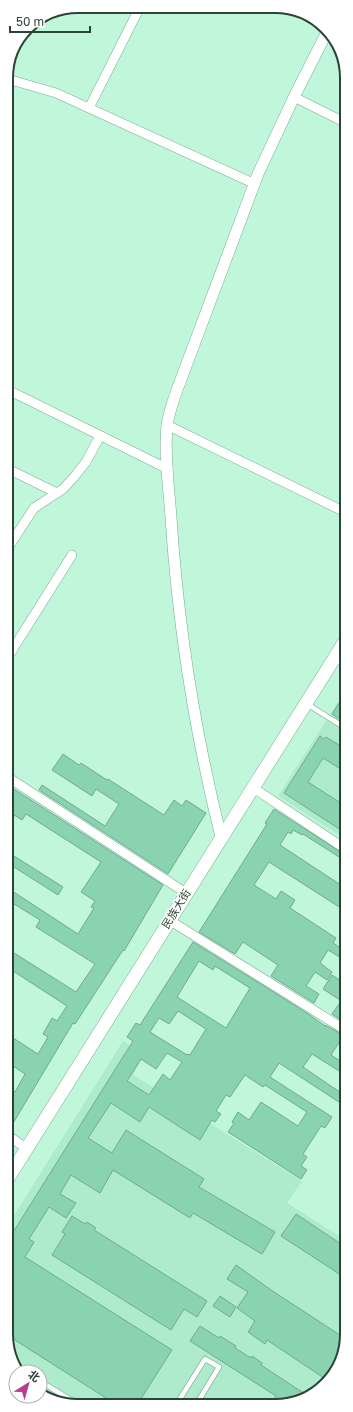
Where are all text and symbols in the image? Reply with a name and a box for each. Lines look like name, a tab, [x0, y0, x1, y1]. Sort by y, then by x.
scale bar	[10, 8, 90, 34]
text: 50 m	[16, 14, 44, 29]
street label: 民族大街	[158, 887, 193, 931]
north arrow	[8, 1364, 48, 1404]
text: 北	[26, 1367, 43, 1384]

